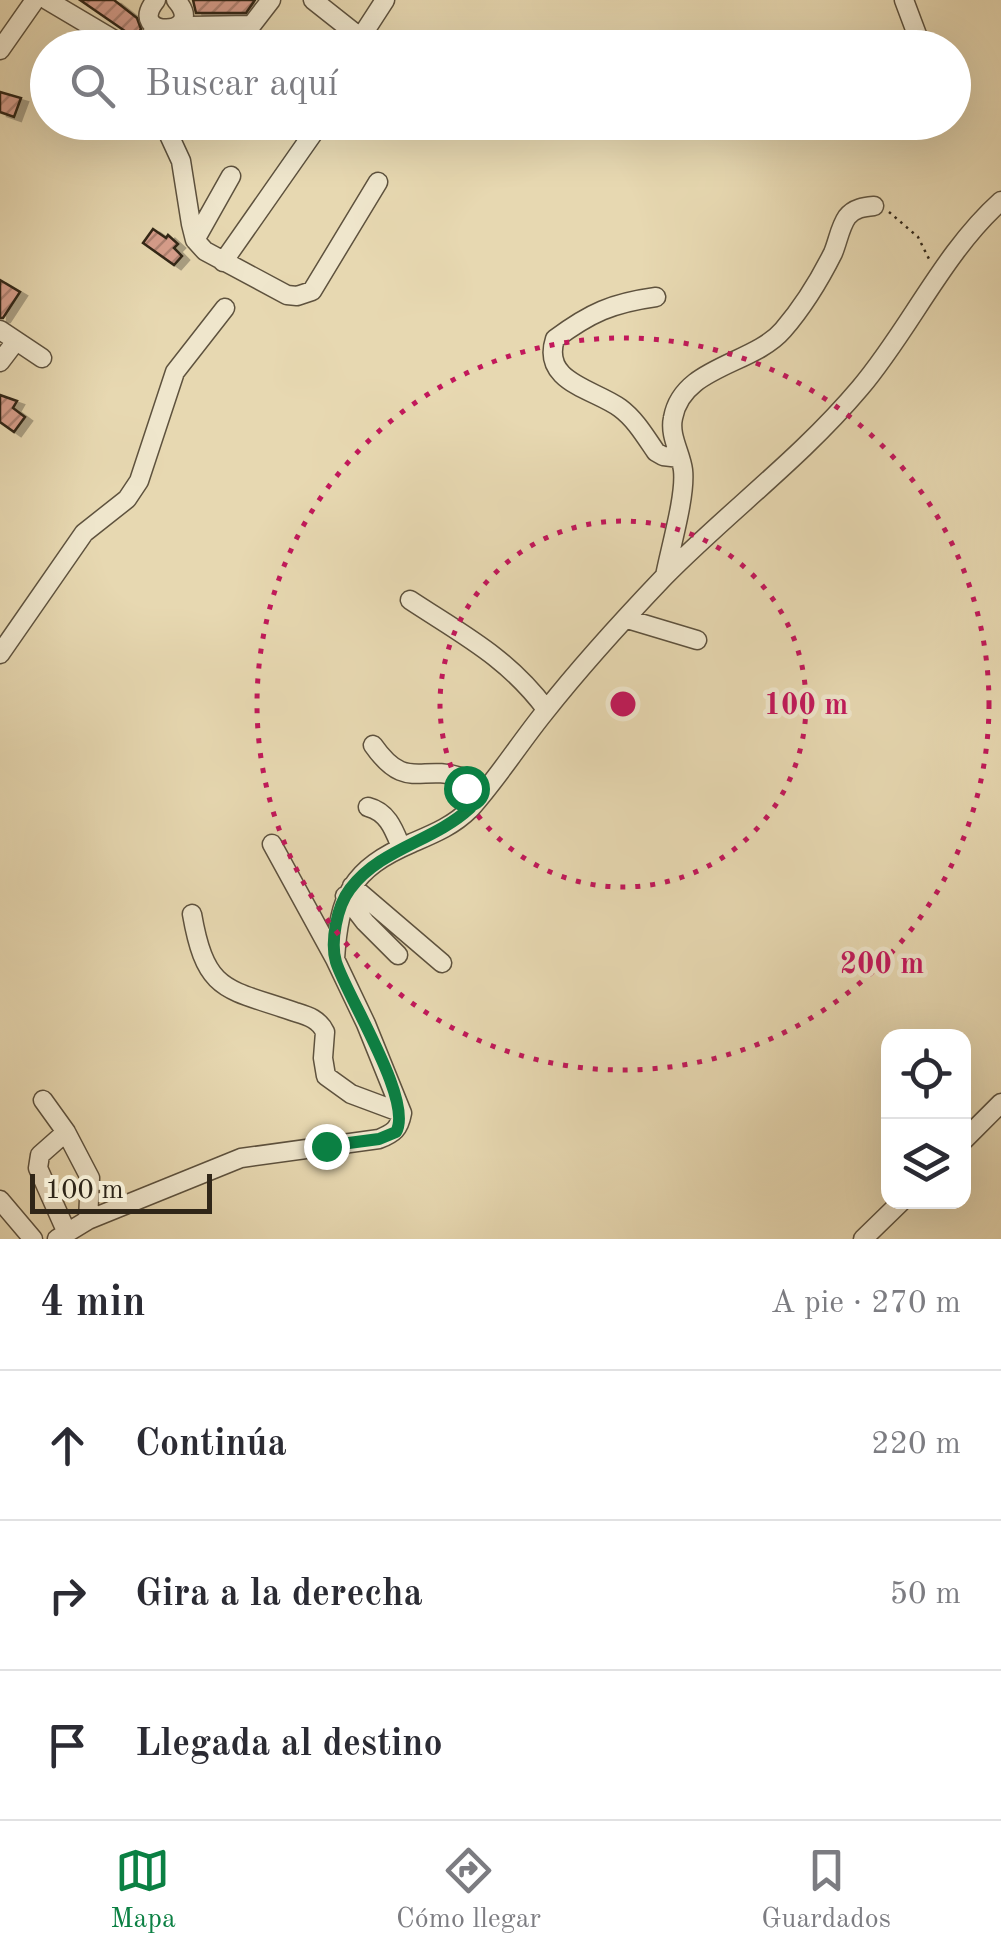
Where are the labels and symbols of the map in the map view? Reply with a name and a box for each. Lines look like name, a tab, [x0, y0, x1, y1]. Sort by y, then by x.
centre of rings	[605, 686, 641, 722]
text: 100 m	[764, 691, 848, 721]
route start	[444, 766, 490, 812]
text: 200 m	[840, 950, 924, 980]
route end	[304, 1124, 350, 1170]
scale bar	[30, 1169, 212, 1214]

